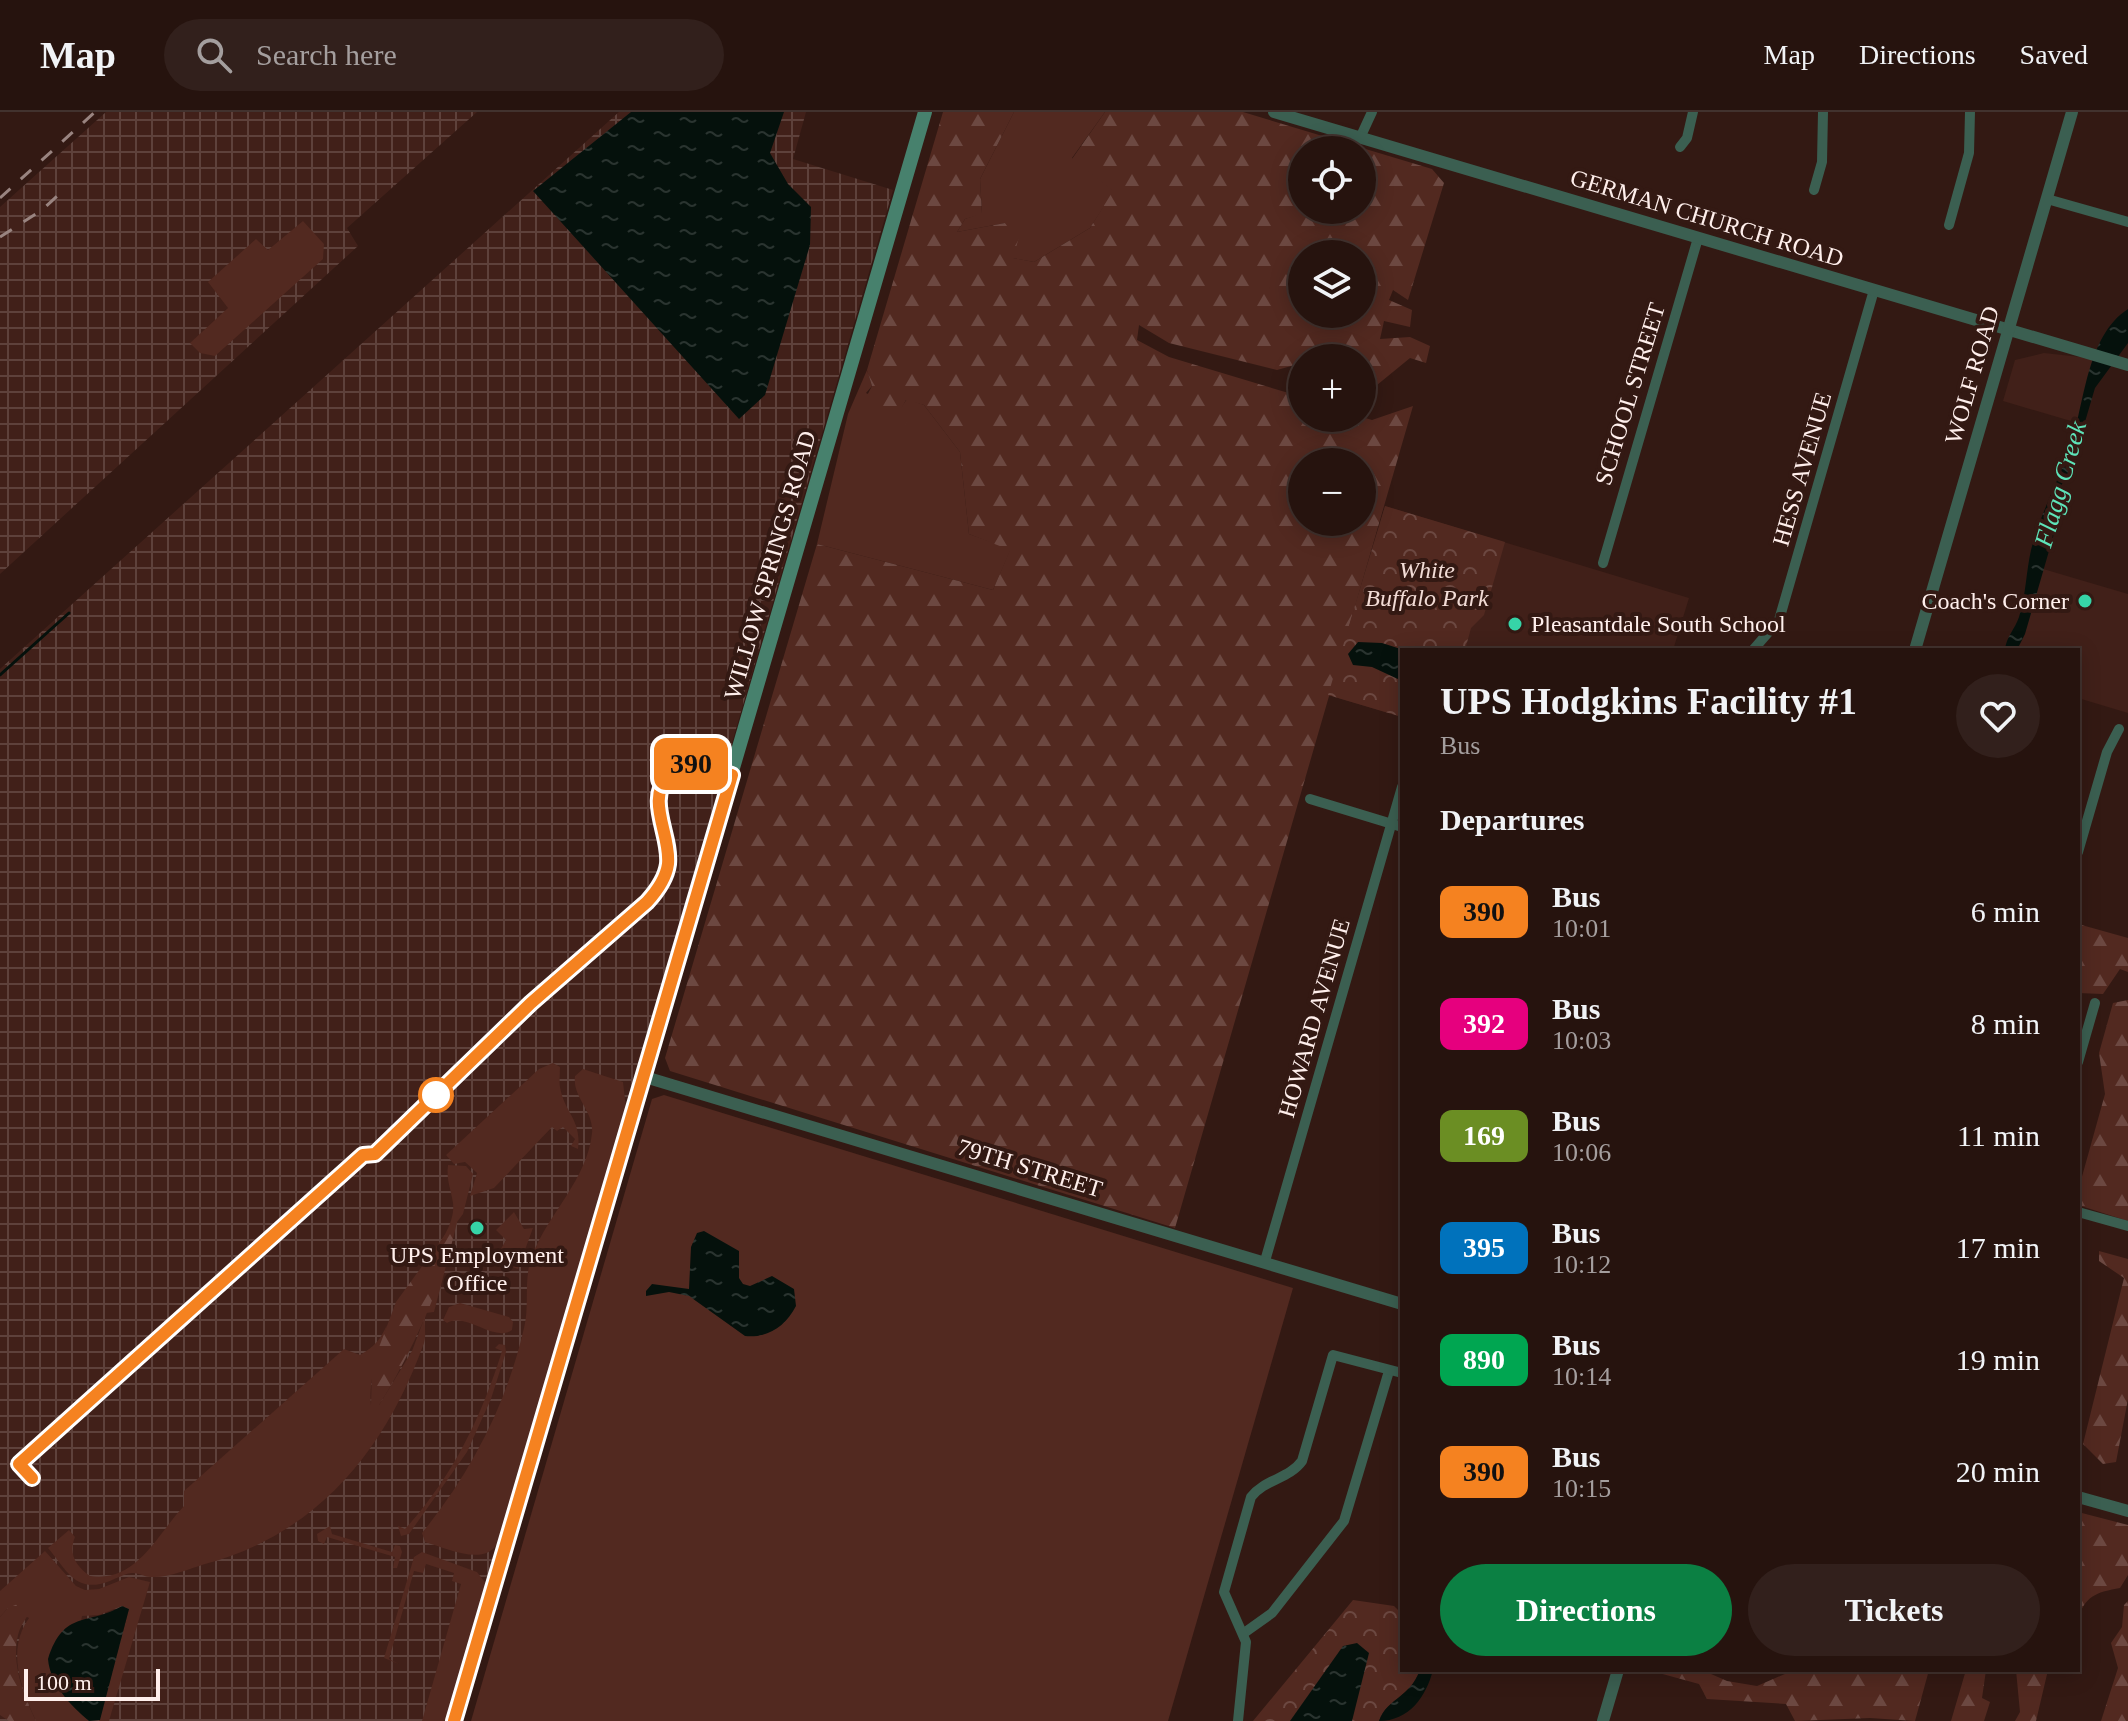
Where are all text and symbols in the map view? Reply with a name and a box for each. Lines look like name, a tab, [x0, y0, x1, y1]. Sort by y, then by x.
search box	[164, 19, 724, 91]
icon: search	[192, 33, 236, 77]
text: Map	[40, 34, 116, 76]
text: Search here	[256, 38, 397, 71]
text: Map	[1764, 39, 1815, 70]
text: Directions	[1859, 39, 1976, 70]
text: Saved	[2020, 39, 2088, 70]
map controls	[1288, 136, 1376, 536]
button: locate	[1288, 136, 1376, 224]
street label: GERMAN CHURCH ROAD	[1567, 164, 1847, 272]
button: layers	[1288, 240, 1376, 328]
street label: SCHOOL STREET	[1590, 299, 1670, 488]
street label: WOLF ROAD	[1940, 303, 2004, 447]
button: +	[1288, 344, 1376, 432]
street label: HESS AVENUE	[1768, 389, 1836, 549]
water label: Flagg Creek	[2028, 417, 2092, 551]
street label: WILLOW SPRINGS ROAD	[719, 428, 821, 702]
button: −	[1288, 448, 1376, 536]
park label: White Buffalo Park	[1365, 557, 1489, 611]
place label: Coach's Corner	[1921, 588, 2069, 614]
marker: Coach's Corner	[2076, 592, 2094, 610]
place label: Pleasantdale South School	[1531, 611, 1786, 637]
marker: Pleasantdale South School	[1506, 615, 1524, 633]
button: heart	[1956, 674, 2040, 758]
text: UPS Hodgkins Facility #1	[1440, 680, 1857, 722]
text: Bus	[1440, 731, 1480, 760]
line badge: 390	[645, 738, 737, 790]
text: 390	[670, 748, 712, 779]
text: Departures	[1440, 803, 1584, 836]
text: Bus	[1552, 880, 1600, 913]
text: 6 min	[1971, 895, 2040, 928]
text: 390	[1463, 896, 1505, 927]
text: 10:01	[1552, 914, 1611, 943]
street label: HOWARD AVENUE	[1273, 916, 1355, 1120]
text: Bus	[1552, 992, 1600, 1025]
text: 8 min	[1971, 1007, 2040, 1040]
text: 392	[1463, 1008, 1505, 1039]
text: 10:03	[1552, 1026, 1611, 1055]
unlabelled marker	[419, 1078, 453, 1112]
text: Bus	[1552, 1104, 1600, 1137]
text: 11 min	[1957, 1119, 2040, 1152]
text: 169	[1463, 1120, 1505, 1151]
street label: 79TH STREET	[954, 1134, 1106, 1202]
text: 10:06	[1552, 1138, 1611, 1167]
text: Bus	[1552, 1216, 1600, 1249]
marker: UPS Employment Office	[468, 1219, 486, 1237]
text: 17 min	[1956, 1231, 2040, 1264]
text: 395	[1463, 1232, 1505, 1263]
place label: UPS Employment Office	[390, 1242, 564, 1296]
text: 10:12	[1552, 1250, 1611, 1279]
text: Bus	[1552, 1328, 1600, 1361]
text: 19 min	[1956, 1343, 2040, 1376]
text: 890	[1463, 1344, 1505, 1375]
text: 10:14	[1552, 1362, 1611, 1391]
text: Bus	[1552, 1440, 1600, 1473]
text: 20 min	[1956, 1455, 2040, 1488]
text: 390	[1463, 1456, 1505, 1487]
text: 10:15	[1552, 1474, 1611, 1503]
button: Directions	[1440, 1564, 1732, 1656]
button: Tickets	[1748, 1564, 2040, 1656]
scale bar	[24, 1665, 160, 1701]
text: 100 m	[36, 1670, 92, 1695]

